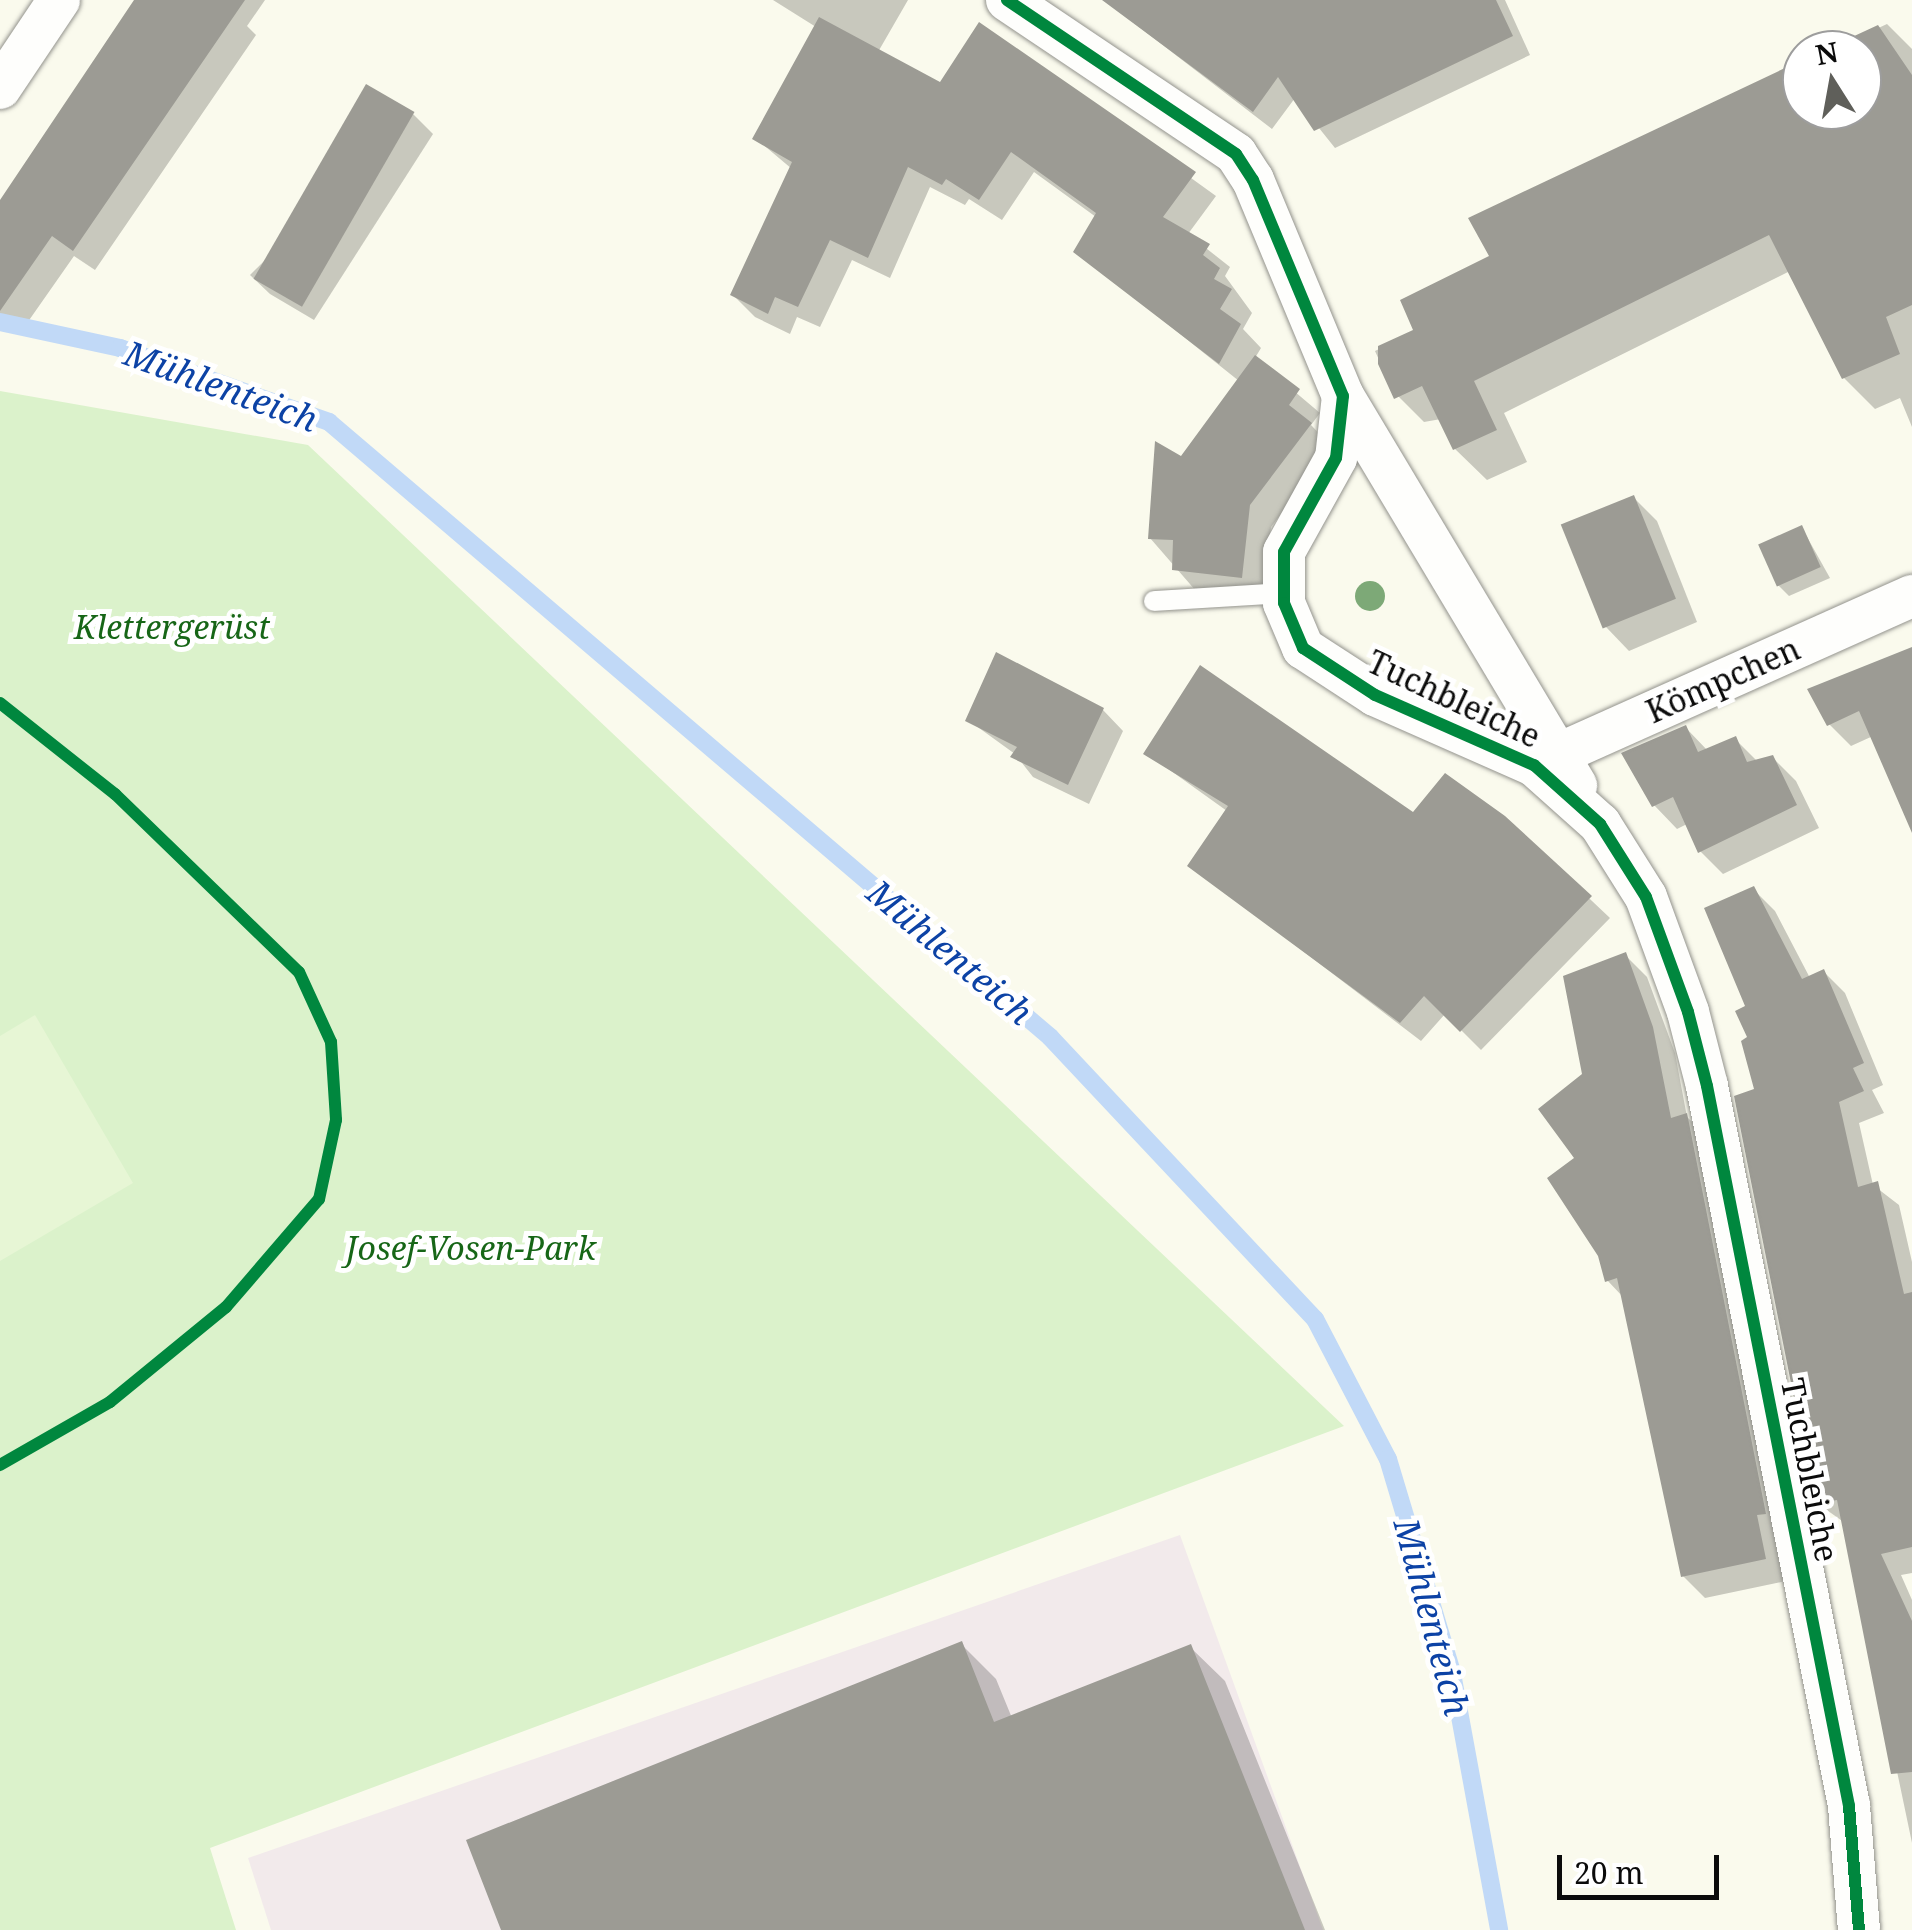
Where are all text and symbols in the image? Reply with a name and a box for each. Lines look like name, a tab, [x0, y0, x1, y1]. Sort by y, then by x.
north arrow	[1782, 30, 1882, 130]
text: N	[1812, 32, 1841, 73]
water label: Mühlenteich	[119, 332, 323, 440]
park label: Klettergerüst	[74, 608, 270, 646]
street label: Kömpchen	[1640, 629, 1806, 731]
street label: Tuchbleiche	[1362, 642, 1546, 756]
water label: Mühlenteich	[859, 871, 1041, 1033]
park label: Josef-Vosen-Park	[346, 1229, 596, 1267]
street label: Tuchbleiche	[1773, 1375, 1847, 1565]
water label: Mühlenteich	[1386, 1514, 1478, 1720]
scale bar	[1562, 1835, 1724, 1897]
text: 20 m	[1574, 1852, 1644, 1893]

